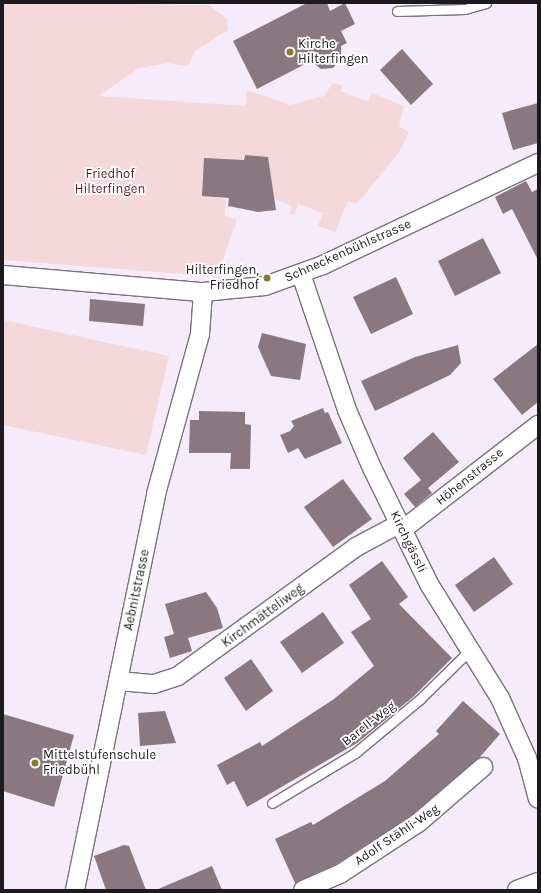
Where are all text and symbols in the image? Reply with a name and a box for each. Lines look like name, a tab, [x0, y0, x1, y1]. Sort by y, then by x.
place label: Kirche Hilterfingen	[298, 37, 369, 68]
marker: Kirche Hilterfingen	[285, 47, 295, 57]
park label: Friedhof Hilterfingen	[75, 167, 145, 198]
street label: Schneckenbühlstrasse	[282, 216, 414, 286]
place label: Hilterfingen, Friedhof	[186, 263, 259, 294]
marker: Hilterfingen, Friedhof	[262, 273, 272, 283]
street label: Höhenstrasse	[433, 445, 507, 509]
street label: Kirchgässli	[386, 509, 430, 575]
street label: Aebnitstrasse	[121, 548, 153, 632]
street label: Kirchmätteliweg	[219, 581, 307, 651]
street label: Barell-Weg	[339, 698, 399, 750]
place label: Mittelstufenschule Friedbühl	[43, 748, 156, 779]
marker: Mittelstufenschule Friedbühl	[30, 758, 40, 768]
street label: Adolf Stähli-Weg	[352, 801, 442, 869]

